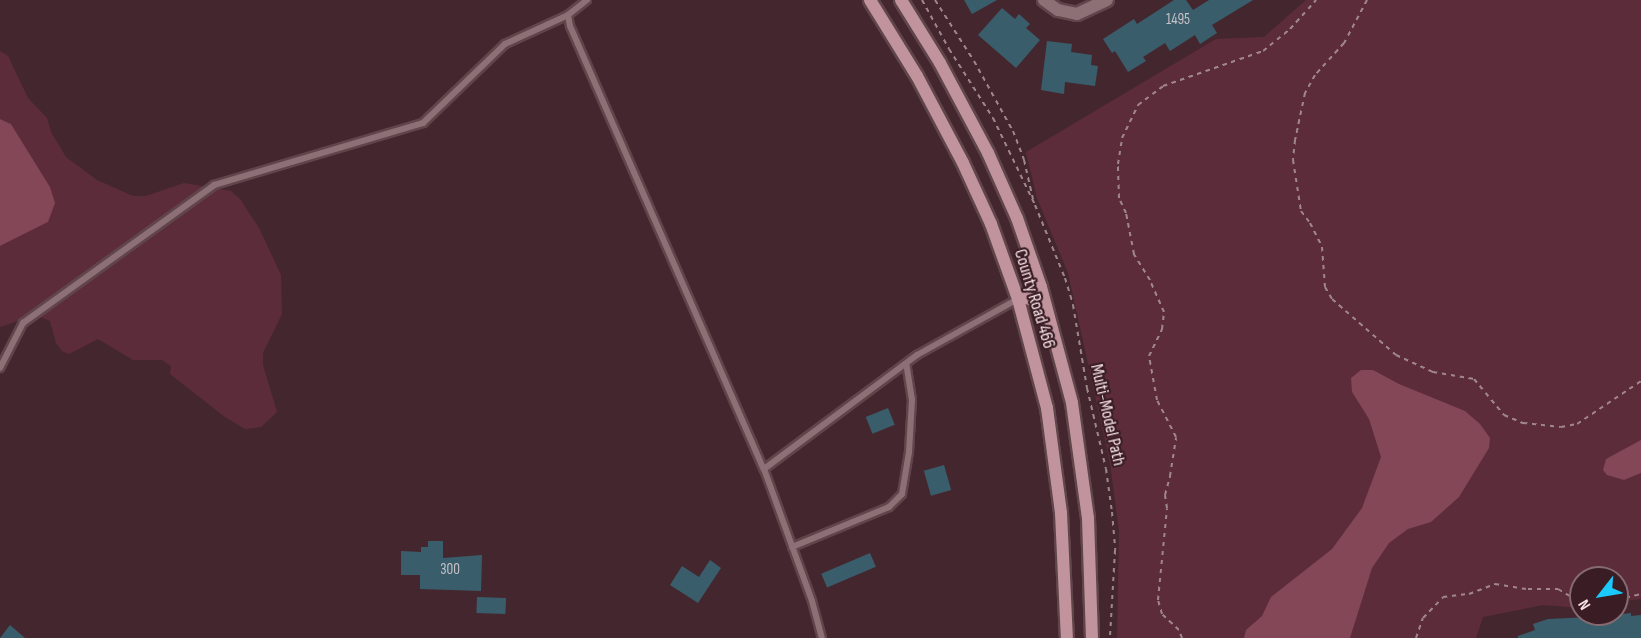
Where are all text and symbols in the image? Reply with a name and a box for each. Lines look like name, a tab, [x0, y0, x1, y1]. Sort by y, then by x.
house number: 1495	[1166, 11, 1190, 29]
street label: County Road 466	[1009, 247, 1059, 351]
street label: Multi-Model Path	[1085, 362, 1129, 468]
house number: 300	[440, 561, 460, 579]
north arrow	[1569, 566, 1629, 626]
text: N	[1575, 596, 1595, 613]

